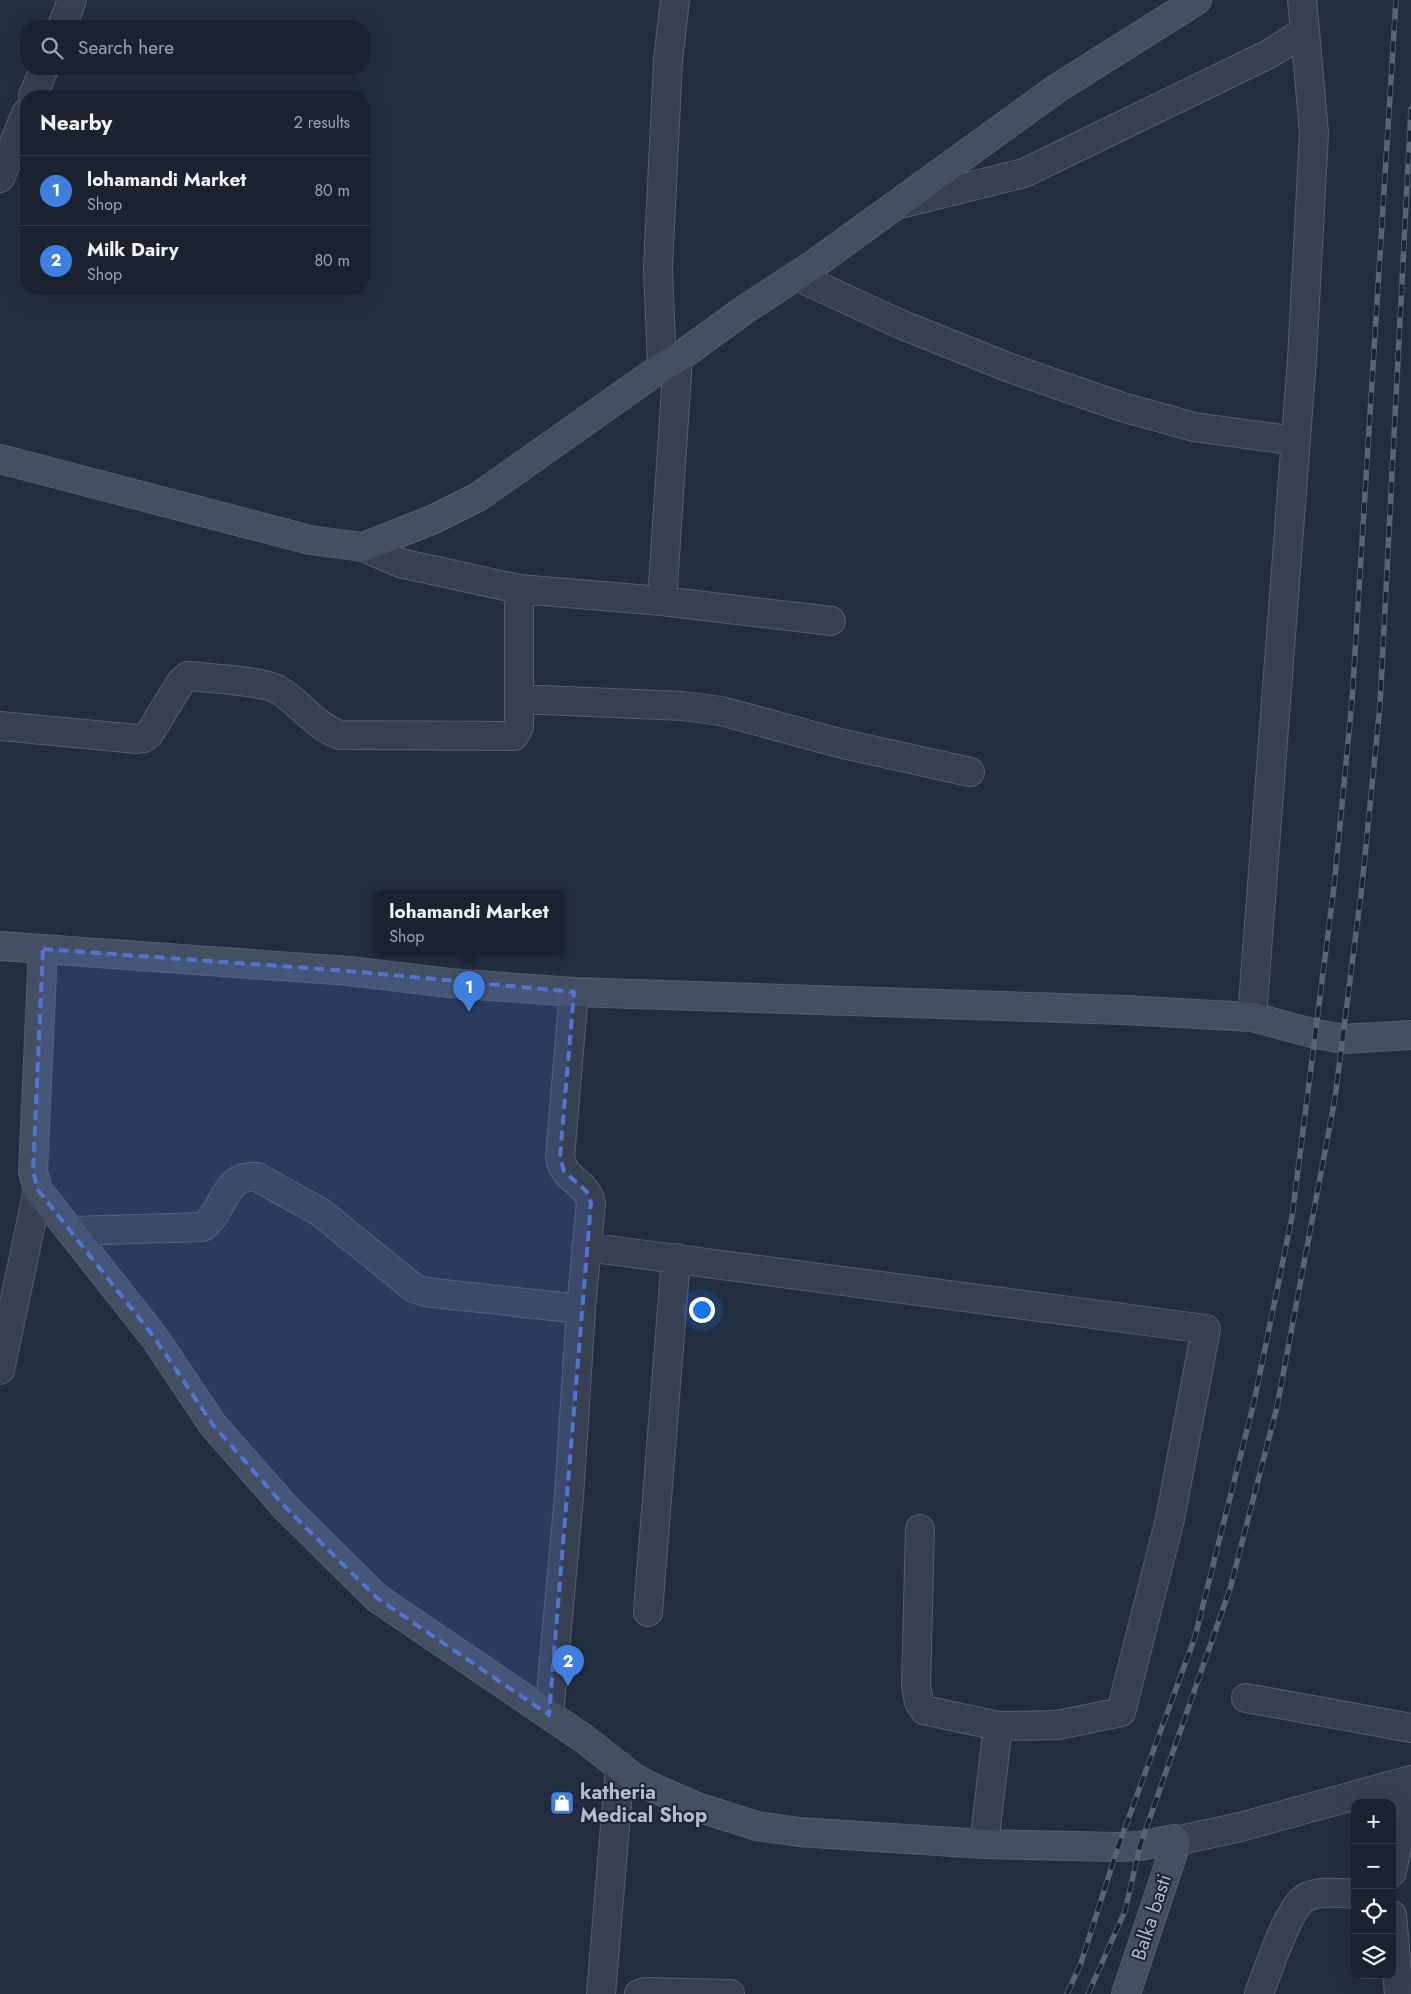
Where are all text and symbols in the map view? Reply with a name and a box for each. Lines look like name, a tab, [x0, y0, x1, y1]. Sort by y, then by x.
search box	[20, 20, 370, 75]
icon: search	[38, 34, 66, 62]
text: Search here	[78, 34, 174, 61]
text: Nearby	[40, 108, 112, 138]
text: 2 results	[294, 111, 350, 134]
text: lohamandi Market	[87, 166, 246, 193]
text: 1	[52, 179, 60, 202]
text: 80 m	[314, 179, 350, 202]
text: Shop	[87, 193, 122, 216]
text: Milk Dairy	[87, 236, 179, 263]
text: 2	[51, 249, 61, 272]
text: 80 m	[314, 249, 350, 272]
text: Shop	[87, 263, 122, 286]
popup	[373, 890, 565, 955]
text: lohamandi Market	[389, 898, 549, 925]
text: Shop	[389, 925, 424, 948]
pin: 1	[453, 971, 485, 1012]
your location	[689, 1297, 715, 1323]
pin: 2	[552, 1645, 584, 1686]
place label: katheria Medical Shop	[580, 1778, 707, 1830]
shop icon: katheria Medical Shop	[549, 1790, 575, 1816]
map controls	[1351, 1799, 1396, 1979]
button: +	[1351, 1799, 1396, 1844]
button: −	[1351, 1844, 1396, 1889]
street label: Balka basti	[1124, 1870, 1179, 1964]
button: locate	[1351, 1889, 1396, 1934]
button: layers	[1351, 1934, 1396, 1979]

